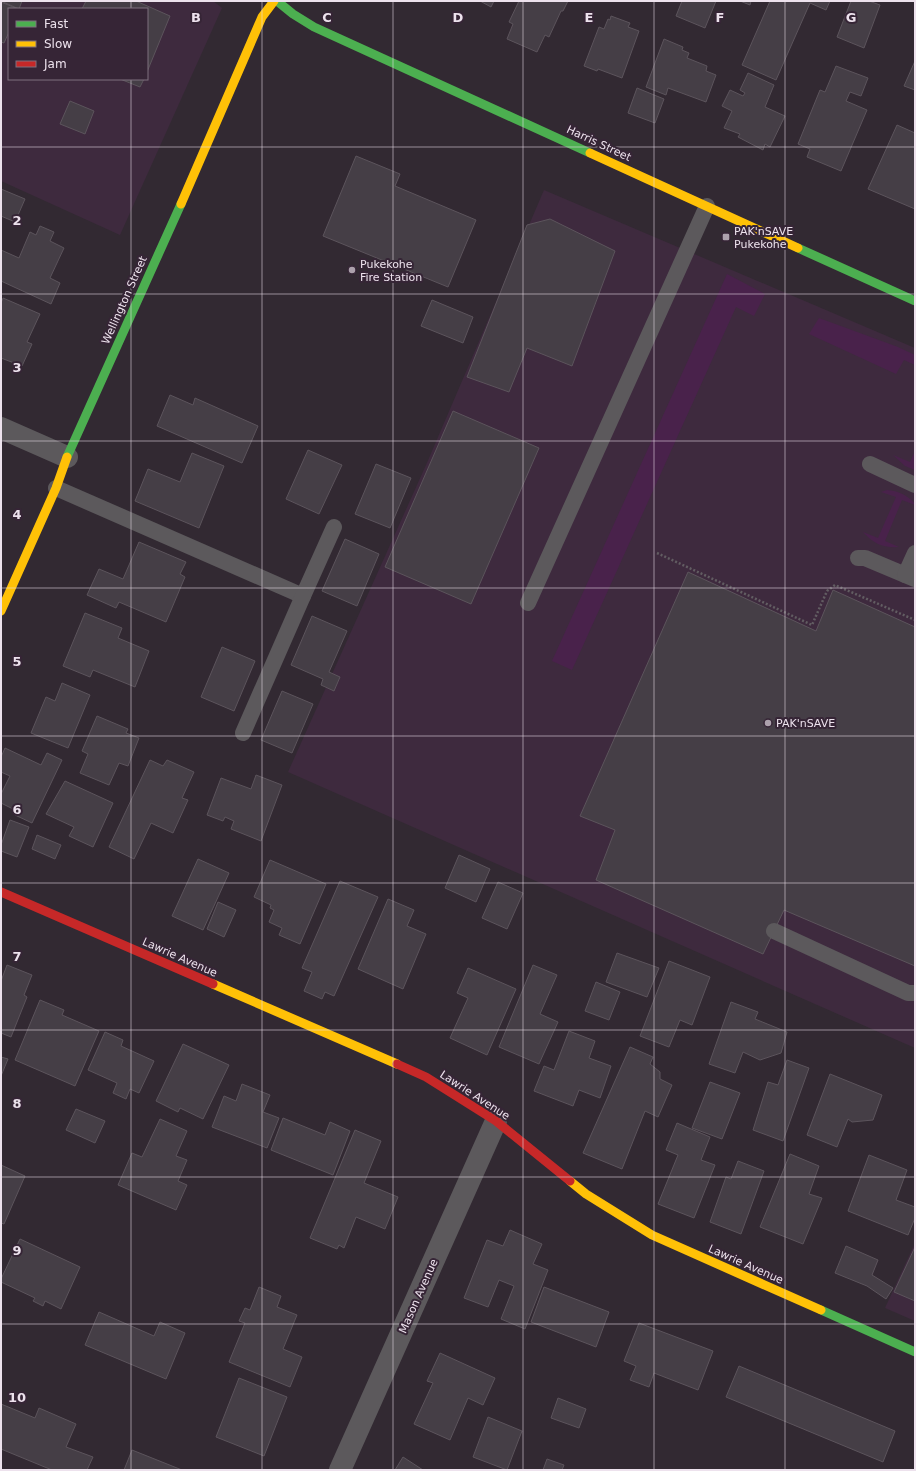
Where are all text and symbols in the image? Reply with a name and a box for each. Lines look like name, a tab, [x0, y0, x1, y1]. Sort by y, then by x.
legend	[8, 8, 148, 80]
text: B	[191, 10, 201, 25]
text: C	[322, 10, 332, 25]
text: D	[453, 10, 464, 25]
text: E	[585, 10, 593, 25]
text: F	[716, 10, 724, 25]
text: G	[846, 10, 856, 25]
text: Fast	[44, 17, 68, 31]
text: Slow	[44, 37, 72, 51]
text: Jam	[43, 57, 67, 71]
street label: Harris Street	[565, 123, 634, 164]
text: 2	[12, 213, 22, 228]
place label: PAK'nSAVE Pukekohe	[734, 225, 793, 251]
marker: PAK'nSAVE Pukekohe	[721, 232, 731, 242]
street label: Wellington Street	[99, 254, 150, 346]
place label: Pukekohe Fire Station	[360, 258, 422, 284]
marker: Pukekohe Fire Station	[347, 265, 357, 275]
text: 3	[12, 360, 22, 375]
text: 4	[12, 507, 22, 522]
text: 5	[12, 654, 22, 669]
place label: PAK'nSAVE	[776, 717, 835, 730]
marker: PAK'nSAVE	[763, 718, 773, 728]
text: 6	[12, 802, 22, 817]
street label: Lawrie Avenue	[140, 935, 219, 980]
text: 7	[12, 949, 22, 964]
street label: Lawrie Avenue	[437, 1068, 512, 1123]
text: 8	[12, 1096, 22, 1111]
street label: Lawrie Avenue	[706, 1242, 785, 1287]
text: 9	[12, 1243, 22, 1258]
street label: Mason Avenue	[396, 1257, 441, 1335]
text: 10	[8, 1390, 26, 1405]

